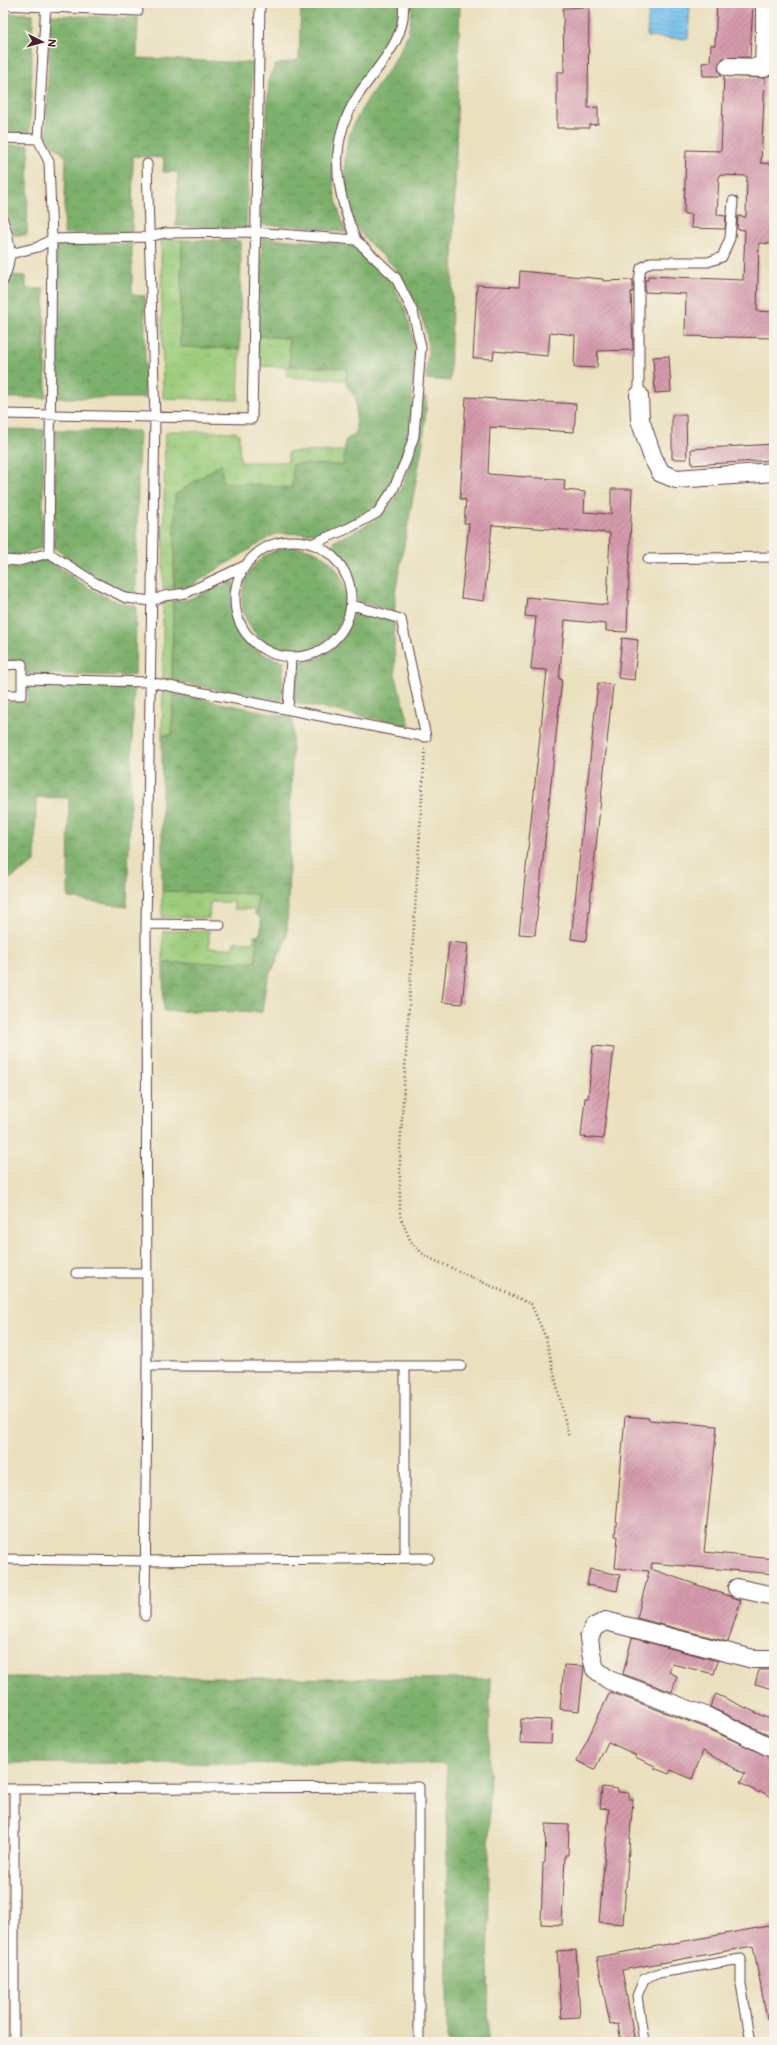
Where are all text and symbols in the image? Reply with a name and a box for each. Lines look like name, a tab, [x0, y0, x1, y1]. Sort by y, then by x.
north arrow	[22, 22, 62, 62]
text: N	[45, 38, 58, 48]

